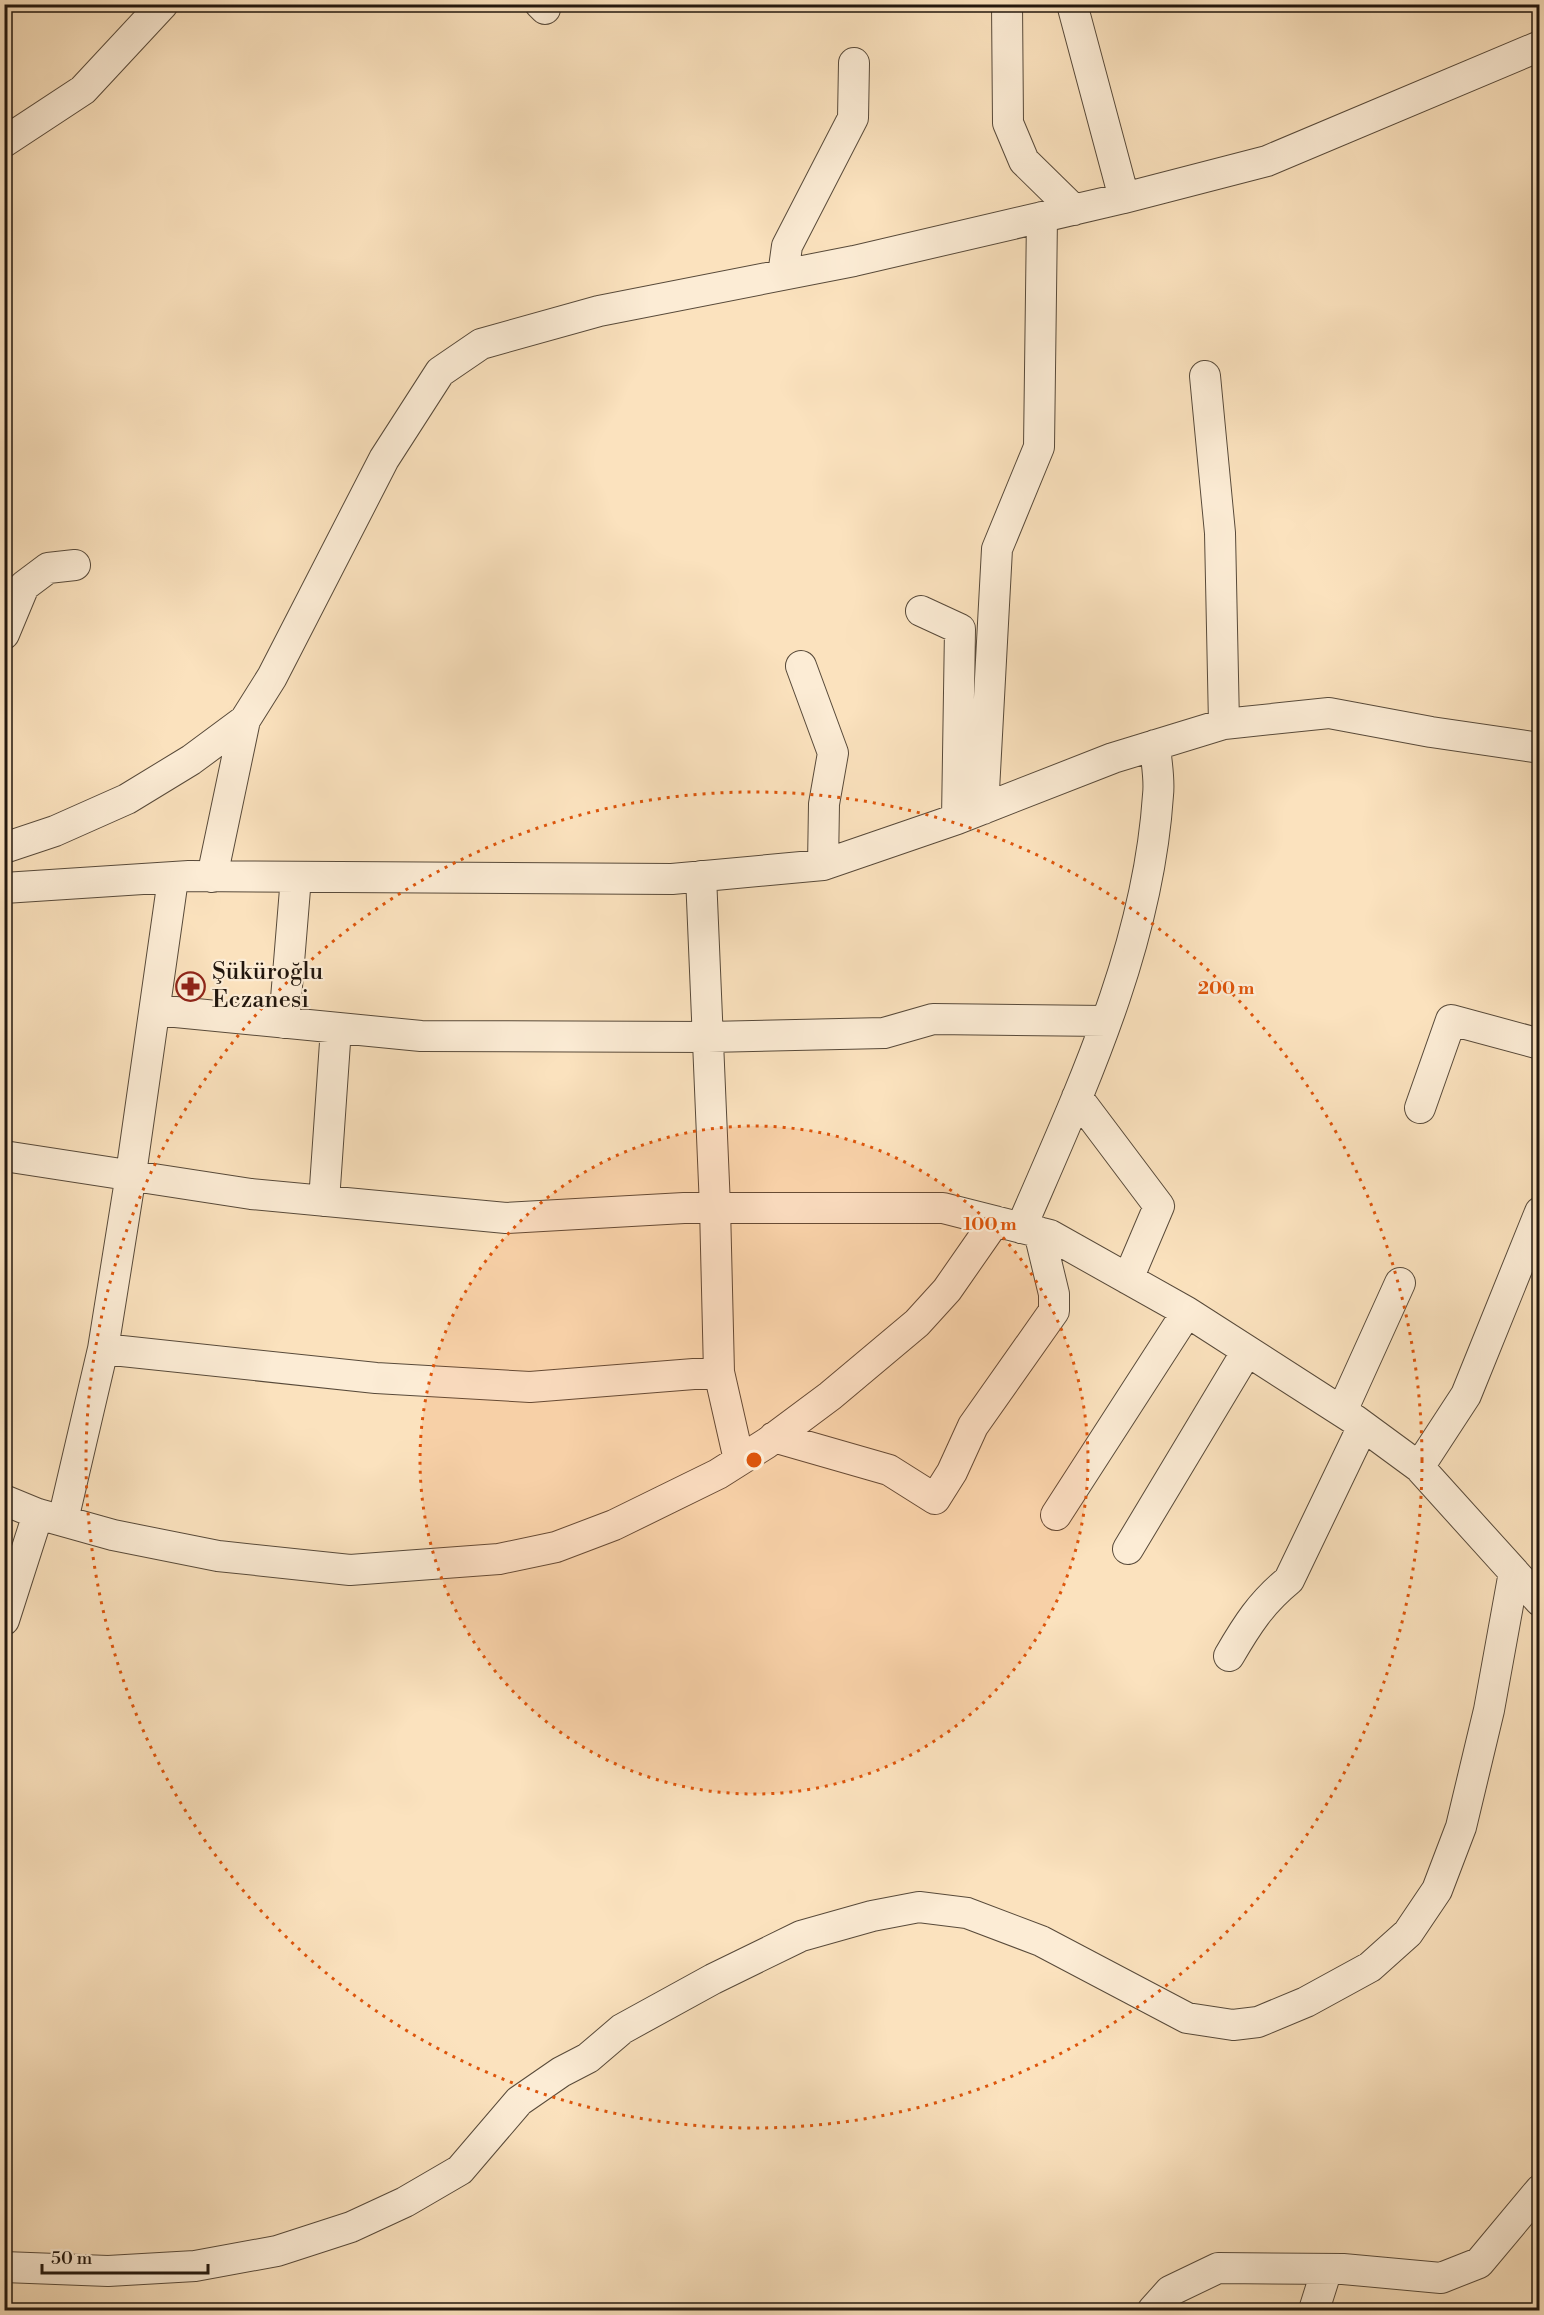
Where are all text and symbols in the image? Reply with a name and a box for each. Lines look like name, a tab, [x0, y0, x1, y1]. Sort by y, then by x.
place label: Şüküroğlu Eczanesi	[212, 957, 323, 1015]
pharmacy icon: Şüküroğlu Eczanesi	[175, 970, 207, 1002]
text: 200 m	[1198, 977, 1255, 1000]
text: 100 m	[963, 1213, 1017, 1236]
centre of rings	[744, 1450, 764, 1470]
scale bar	[42, 2237, 208, 2275]
text: 50 m	[51, 2247, 93, 2270]

